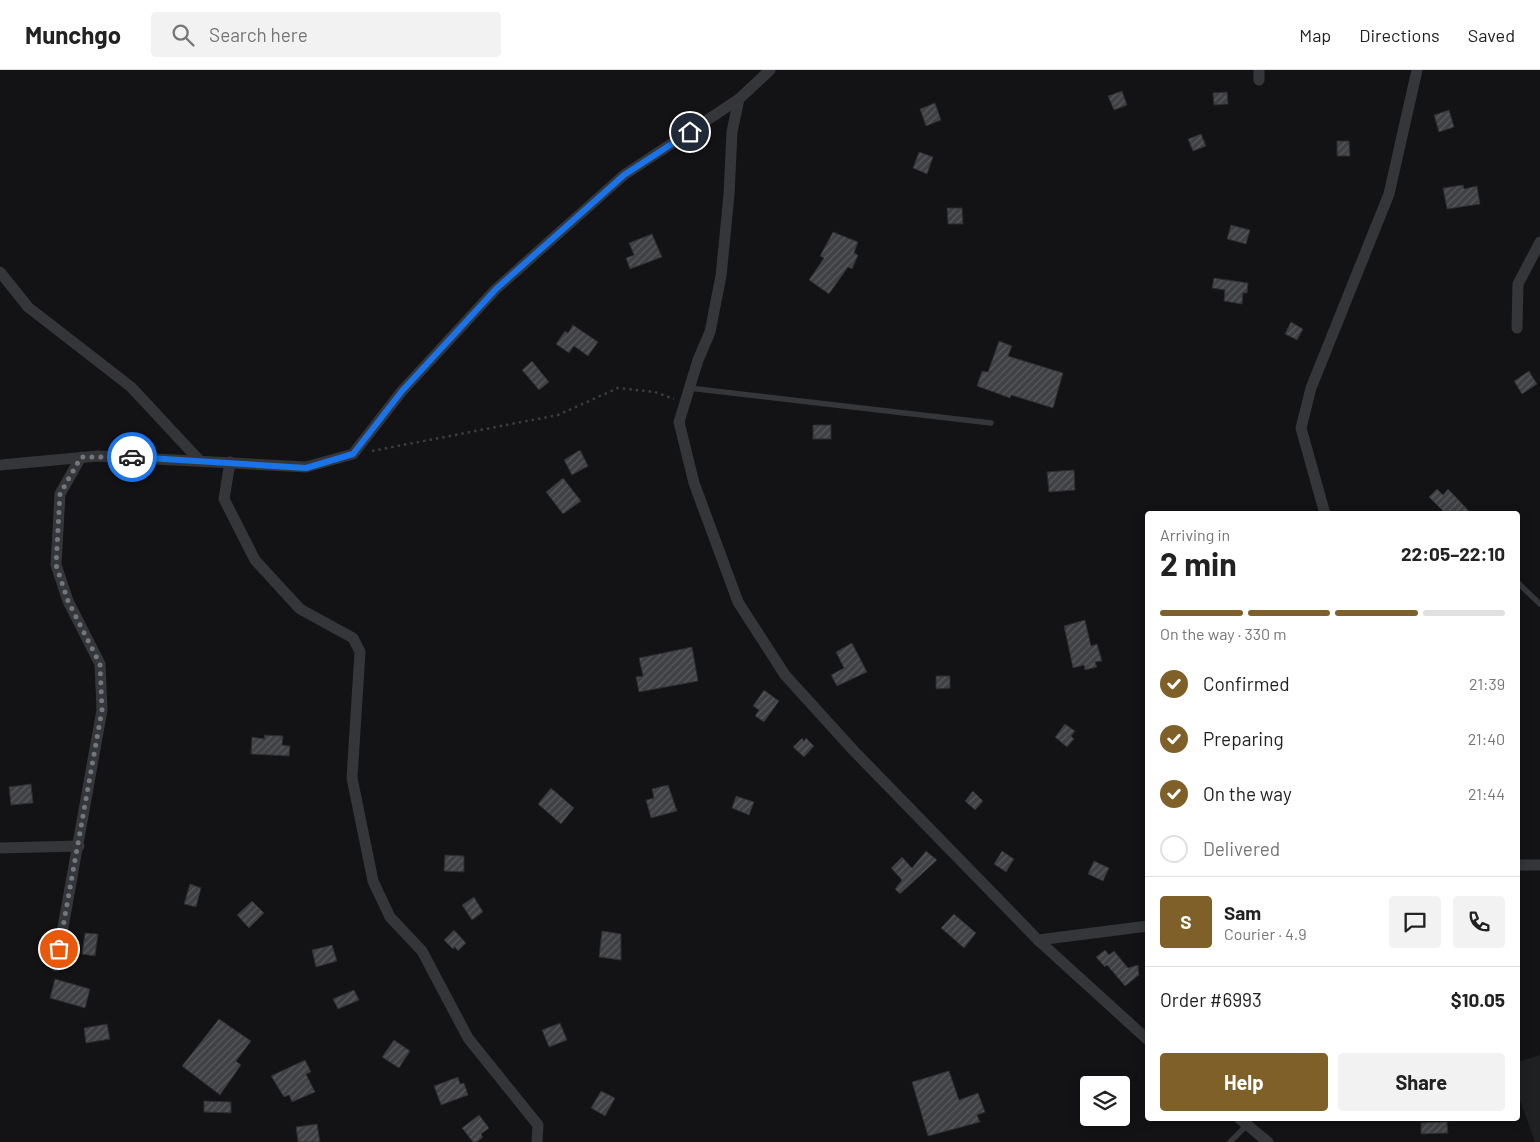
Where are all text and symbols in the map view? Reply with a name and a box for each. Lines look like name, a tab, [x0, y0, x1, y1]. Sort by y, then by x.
search box	[151, 12, 501, 57]
text: Munchgo	[25, 20, 121, 49]
icon: search	[169, 21, 197, 49]
text: Search here	[209, 23, 308, 46]
text: Map	[1299, 24, 1331, 46]
text: Directions	[1359, 24, 1440, 46]
text: Saved	[1468, 24, 1515, 46]
pin	[669, 111, 711, 153]
icon: home	[676, 118, 704, 146]
courier	[107, 432, 157, 482]
icon: car	[118, 443, 146, 471]
text: Arriving in	[1160, 525, 1230, 544]
text: 22:05–22:10	[1401, 542, 1505, 565]
text: 2 min	[1160, 544, 1237, 582]
text: On the way · 330 m	[1160, 624, 1286, 643]
icon: check	[1160, 670, 1188, 698]
text: Confirmed	[1203, 672, 1290, 695]
text: 21:39	[1469, 674, 1505, 693]
icon: check	[1160, 725, 1188, 753]
text: Preparing	[1203, 727, 1284, 750]
text: 21:40	[1468, 729, 1505, 748]
icon: check	[1160, 780, 1188, 808]
text: On the way	[1203, 782, 1292, 805]
text: 21:44	[1468, 784, 1505, 803]
text: Delivered	[1203, 837, 1280, 860]
button: chat	[1389, 896, 1441, 948]
button: phone	[1453, 896, 1505, 948]
text: Sam	[1224, 901, 1261, 924]
text: S	[1180, 910, 1192, 933]
text: Courier · 4.9	[1224, 924, 1307, 943]
pin	[38, 928, 80, 970]
icon: bag	[45, 935, 73, 963]
text: Order #6993	[1160, 988, 1262, 1011]
text: $10.05	[1451, 988, 1505, 1011]
button: Help	[1160, 1053, 1328, 1111]
button: Share	[1338, 1053, 1505, 1111]
map controls	[1080, 1076, 1130, 1126]
button: layers	[1080, 1076, 1130, 1126]

